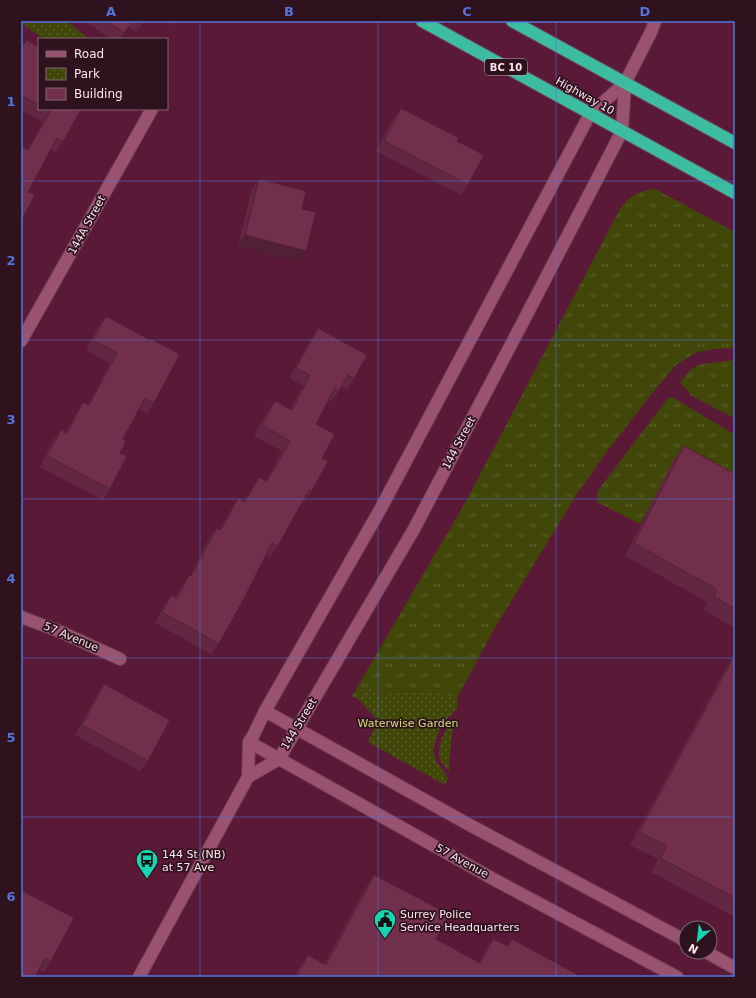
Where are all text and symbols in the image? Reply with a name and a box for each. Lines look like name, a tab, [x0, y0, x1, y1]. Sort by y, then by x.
text: A	[106, 4, 116, 19]
text: B	[284, 4, 294, 19]
text: C	[462, 4, 472, 19]
text: D	[640, 4, 651, 19]
legend	[38, 38, 168, 110]
text: Road	[74, 47, 104, 61]
road number: BC 10	[485, 59, 527, 75]
text: Park	[74, 67, 100, 81]
street label: Highway 10	[553, 75, 617, 117]
text: Building	[74, 87, 123, 101]
text: 1	[6, 94, 16, 109]
street label: 144A Street	[65, 193, 109, 257]
text: 2	[6, 253, 16, 268]
text: 3	[6, 412, 16, 427]
street label: 144 Street	[440, 414, 479, 472]
text: 4	[6, 571, 16, 586]
street label: 57 Avenue	[42, 620, 101, 654]
street label: 144 Street	[279, 695, 320, 752]
park label: Waterwise Garden	[358, 717, 458, 730]
text: 5	[6, 730, 16, 745]
street label: 57 Avenue	[433, 841, 491, 881]
bus stop icon: 144 St (NB) at 57 Ave	[134, 847, 160, 880]
place label: 144 St (NB) at 57 Ave	[162, 848, 226, 874]
text: 6	[6, 889, 16, 904]
public building icon: Surrey Police Service Headquarters	[372, 907, 398, 940]
place label: Surrey Police Service Headquarters	[400, 908, 520, 934]
north arrow	[678, 920, 718, 960]
text: N	[686, 940, 701, 956]

